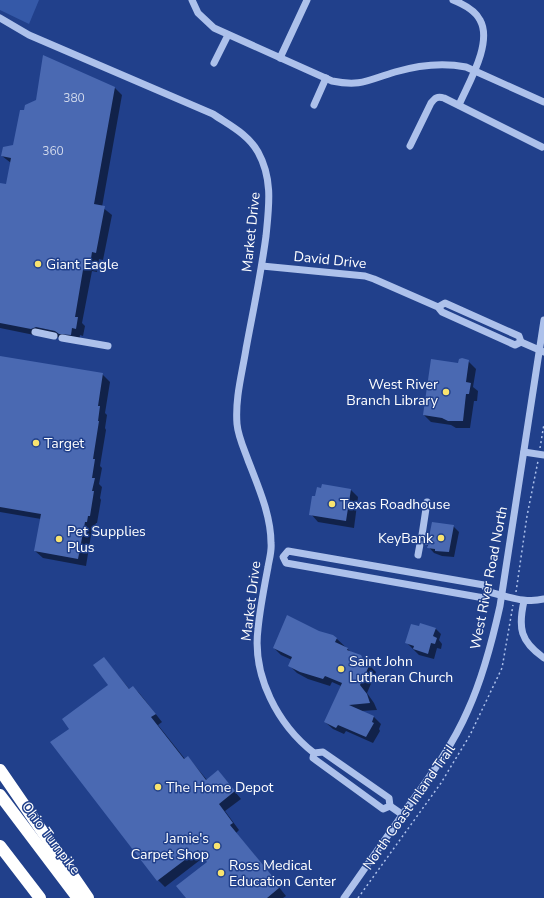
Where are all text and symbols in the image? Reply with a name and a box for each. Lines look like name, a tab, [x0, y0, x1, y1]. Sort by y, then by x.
house number: 380	[63, 90, 85, 106]
house number: 360	[42, 143, 64, 159]
street label: Market Drive	[237, 191, 265, 273]
street label: David Drive	[293, 247, 367, 273]
place label: Giant Eagle	[46, 255, 118, 274]
marker: Giant Eagle	[33, 259, 43, 269]
place label: West River Branch Library	[346, 375, 439, 410]
marker: West River Branch Library	[441, 387, 451, 397]
place label: Target	[44, 434, 84, 453]
marker: Target	[31, 438, 41, 448]
place label: Texas Roadhouse	[340, 495, 450, 514]
marker: Texas Roadhouse	[327, 499, 337, 509]
street label: West River Road North	[466, 505, 512, 651]
place label: Pet Supplies Plus	[67, 522, 146, 557]
place label: KeyBank	[378, 529, 434, 548]
marker: KeyBank	[436, 533, 446, 543]
marker: Pet Supplies Plus	[54, 534, 64, 544]
street label: Market Drive	[237, 560, 265, 642]
place label: Saint John Lutheran Church	[349, 652, 453, 687]
marker: Saint John Lutheran Church	[336, 664, 346, 674]
street label: North Coast Inland Trail	[358, 740, 460, 874]
place label: The Home Depot	[166, 778, 274, 797]
marker: The Home Depot	[153, 782, 163, 792]
street label: Ohio Turnpike	[17, 797, 85, 879]
place label: Jamie's Carpet Shop	[131, 829, 209, 864]
marker: Jamie's Carpet Shop	[212, 841, 222, 851]
place label: Ross Medical Education Center	[229, 856, 336, 891]
marker: Ross Medical Education Center	[216, 868, 226, 878]

